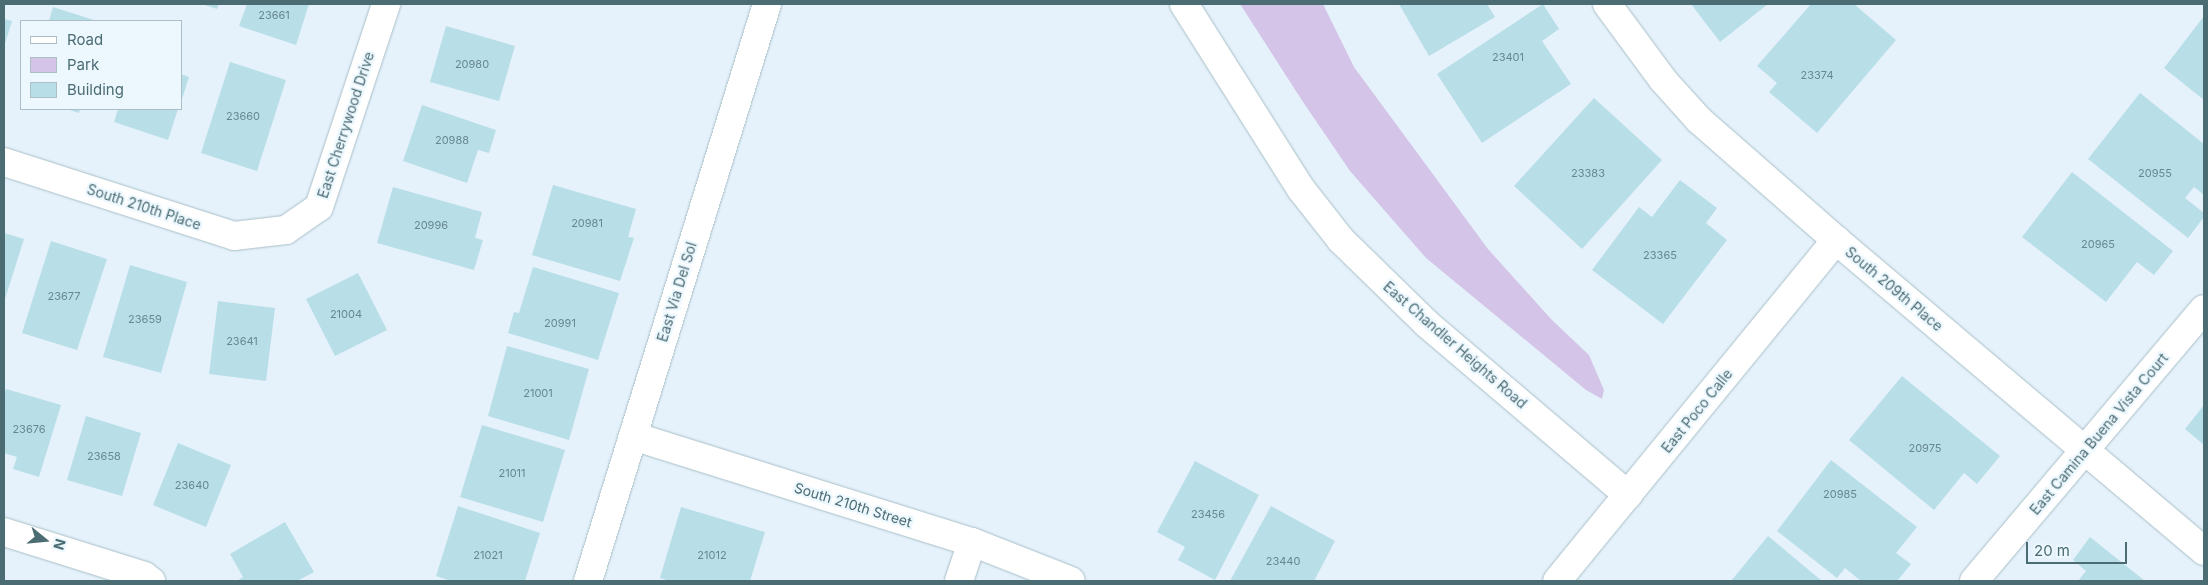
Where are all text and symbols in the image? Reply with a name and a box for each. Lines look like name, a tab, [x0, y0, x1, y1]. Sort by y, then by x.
house number: 23661	[258, 8, 290, 22]
legend	[20, 20, 182, 110]
text: Road	[67, 30, 103, 49]
street label: East Cherrywood Drive	[314, 50, 378, 200]
house number: 23401	[1492, 50, 1524, 64]
text: Park	[67, 55, 99, 74]
house number: 20980	[455, 57, 489, 71]
house number: 23374	[1801, 68, 1833, 82]
text: Building	[67, 80, 124, 99]
house number: 23660	[226, 109, 260, 123]
house number: 20988	[435, 133, 469, 147]
house number: 23383	[1571, 166, 1605, 180]
house number: 20955	[2138, 166, 2172, 180]
street label: South 210th Place	[85, 181, 203, 233]
house number: 20981	[571, 216, 603, 230]
house number: 20996	[414, 218, 448, 232]
house number: 20965	[2081, 237, 2115, 251]
street label: East Via Del Sol	[654, 240, 700, 344]
street label: South 209th Place	[1842, 243, 1946, 335]
house number: 23365	[1643, 248, 1677, 262]
street label: East Chandler Heights Road	[1380, 278, 1530, 412]
house number: 23677	[48, 289, 80, 303]
house number: 21004	[330, 307, 362, 321]
house number: 23659	[128, 312, 162, 326]
house number: 20991	[544, 316, 576, 330]
house number: 23641	[226, 334, 258, 348]
street label: East Camina Buena Vista Court	[2027, 350, 2171, 518]
street label: East Poco Calle	[1658, 366, 1736, 456]
house number: 21001	[523, 386, 553, 400]
house number: 23676	[12, 422, 46, 436]
house number: 20975	[1908, 441, 1942, 455]
house number: 23658	[87, 449, 121, 463]
house number: 21011	[498, 466, 526, 480]
house number: 23640	[175, 478, 209, 492]
street label: South 210th Street	[792, 479, 914, 531]
house number: 20985	[1823, 487, 1857, 501]
house number: 23456	[1191, 507, 1225, 521]
north arrow	[20, 515, 70, 565]
scale bar	[2028, 532, 2129, 564]
text: N	[50, 537, 70, 552]
text: 20 m	[2034, 541, 2070, 560]
house number: 21021	[473, 548, 503, 562]
house number: 21012	[697, 548, 727, 562]
house number: 23440	[1266, 554, 1300, 568]

